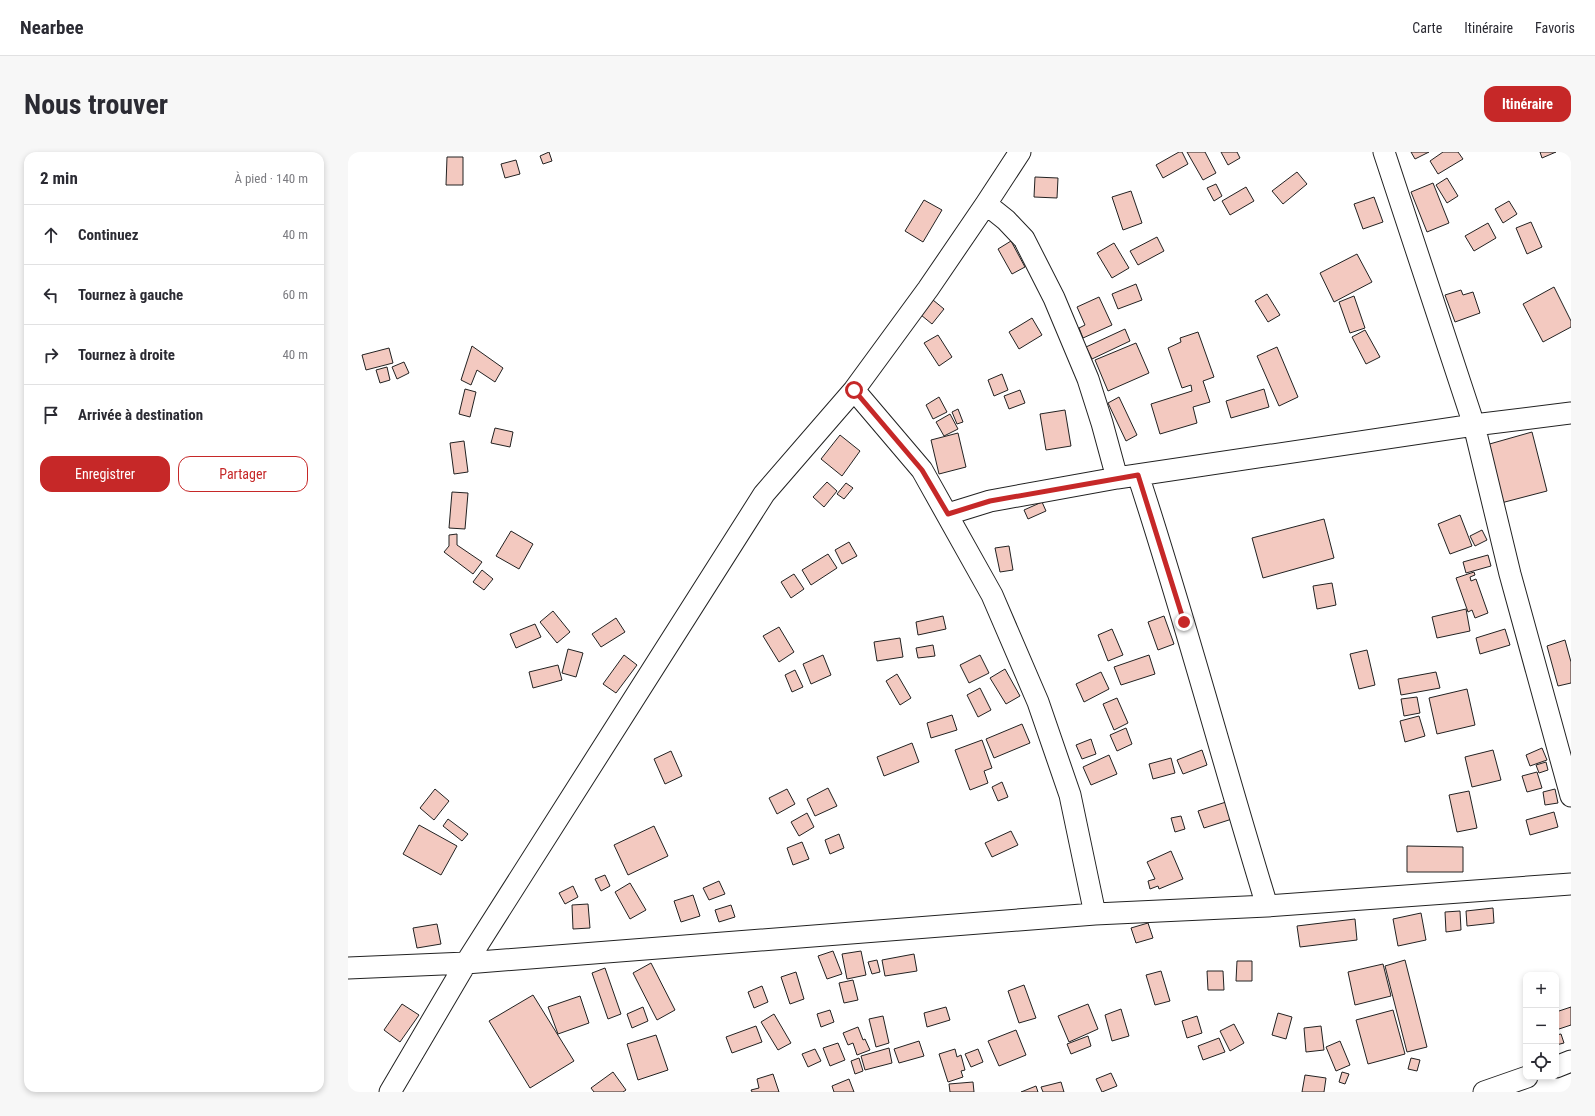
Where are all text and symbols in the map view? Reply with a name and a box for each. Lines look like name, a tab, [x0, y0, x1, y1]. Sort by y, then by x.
text: Nearbee	[20, 16, 84, 39]
text: Carte	[1412, 20, 1442, 36]
text: Itinéraire	[1464, 20, 1513, 36]
text: Favoris	[1535, 20, 1575, 36]
button: Itinéraire	[1484, 86, 1571, 122]
text: Nous trouver	[24, 88, 168, 121]
text: 2 min	[40, 168, 78, 188]
text: À pied · 140 m	[234, 171, 308, 186]
icon: ahead	[40, 224, 62, 246]
text: Continuez	[78, 226, 139, 244]
text: 40 m	[282, 227, 308, 242]
icon: left	[40, 284, 62, 306]
text: Tournez à gauche	[78, 286, 183, 304]
text: 60 m	[282, 287, 308, 302]
icon: right	[40, 344, 62, 366]
text: Tournez à droite	[78, 346, 175, 364]
text: 40 m	[282, 347, 308, 362]
route start	[845, 381, 863, 399]
icon: arrive	[40, 404, 62, 426]
text: Arrivée à destination	[78, 406, 203, 424]
button: Enregistrer	[40, 456, 170, 492]
button: Partager	[178, 456, 308, 492]
route end	[1175, 613, 1193, 631]
map controls	[1523, 972, 1559, 1080]
button: +	[1523, 972, 1559, 1008]
button: −	[1523, 1008, 1559, 1044]
button: locate	[1523, 1044, 1559, 1080]

